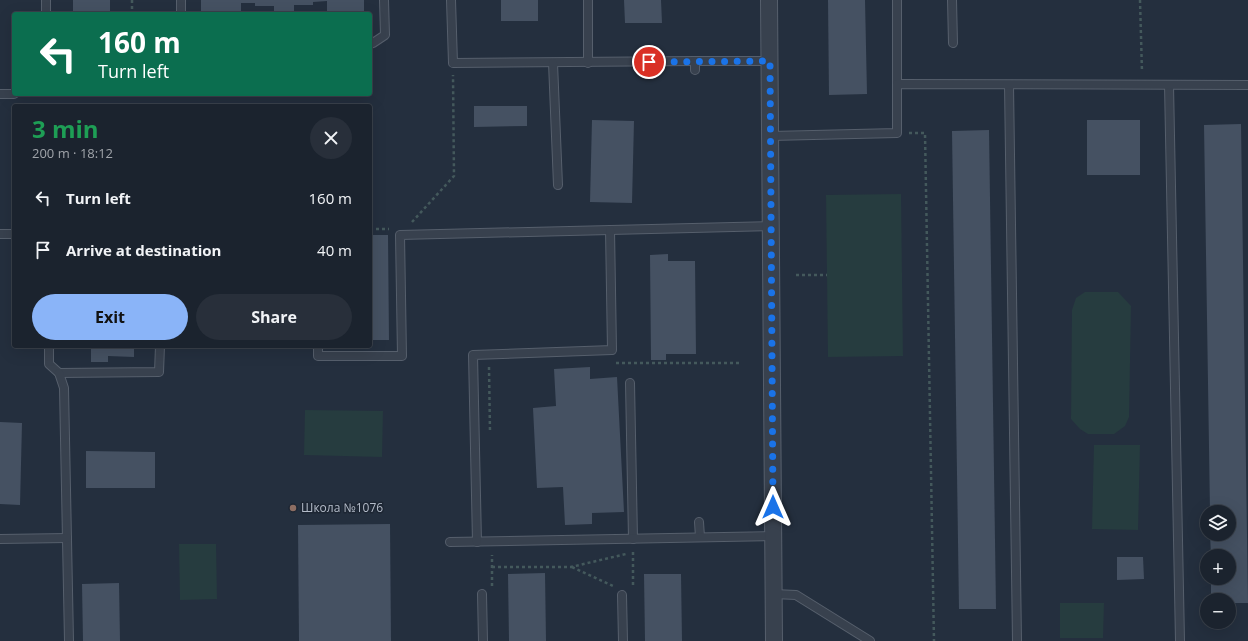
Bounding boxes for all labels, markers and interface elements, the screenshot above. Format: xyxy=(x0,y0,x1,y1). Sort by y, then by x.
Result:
text: 160 m xyxy=(98,23,181,61)
icon: left xyxy=(32,28,84,80)
pin xyxy=(632,45,666,79)
icon: arrive xyxy=(638,51,660,73)
text: Turn left xyxy=(98,59,169,83)
text: 3 min xyxy=(32,112,99,145)
button: close xyxy=(310,117,352,159)
text: 200 m · 18:12 xyxy=(32,144,113,162)
icon: left xyxy=(32,187,54,209)
text: Turn left xyxy=(66,188,131,208)
text: 160 m xyxy=(308,188,352,208)
icon: arrive xyxy=(32,239,54,261)
text: Arrive at destination xyxy=(66,240,221,260)
text: 40 m xyxy=(317,240,352,260)
button: Exit xyxy=(32,294,188,340)
button: Share xyxy=(196,294,352,340)
position arrow xyxy=(752,486,794,528)
place label: Школа №1076 xyxy=(301,499,383,516)
marker: Школа №1076 xyxy=(288,503,298,513)
map controls xyxy=(1200,505,1236,629)
button: layers xyxy=(1200,505,1236,541)
button: + xyxy=(1200,549,1236,585)
button: − xyxy=(1200,593,1236,629)

